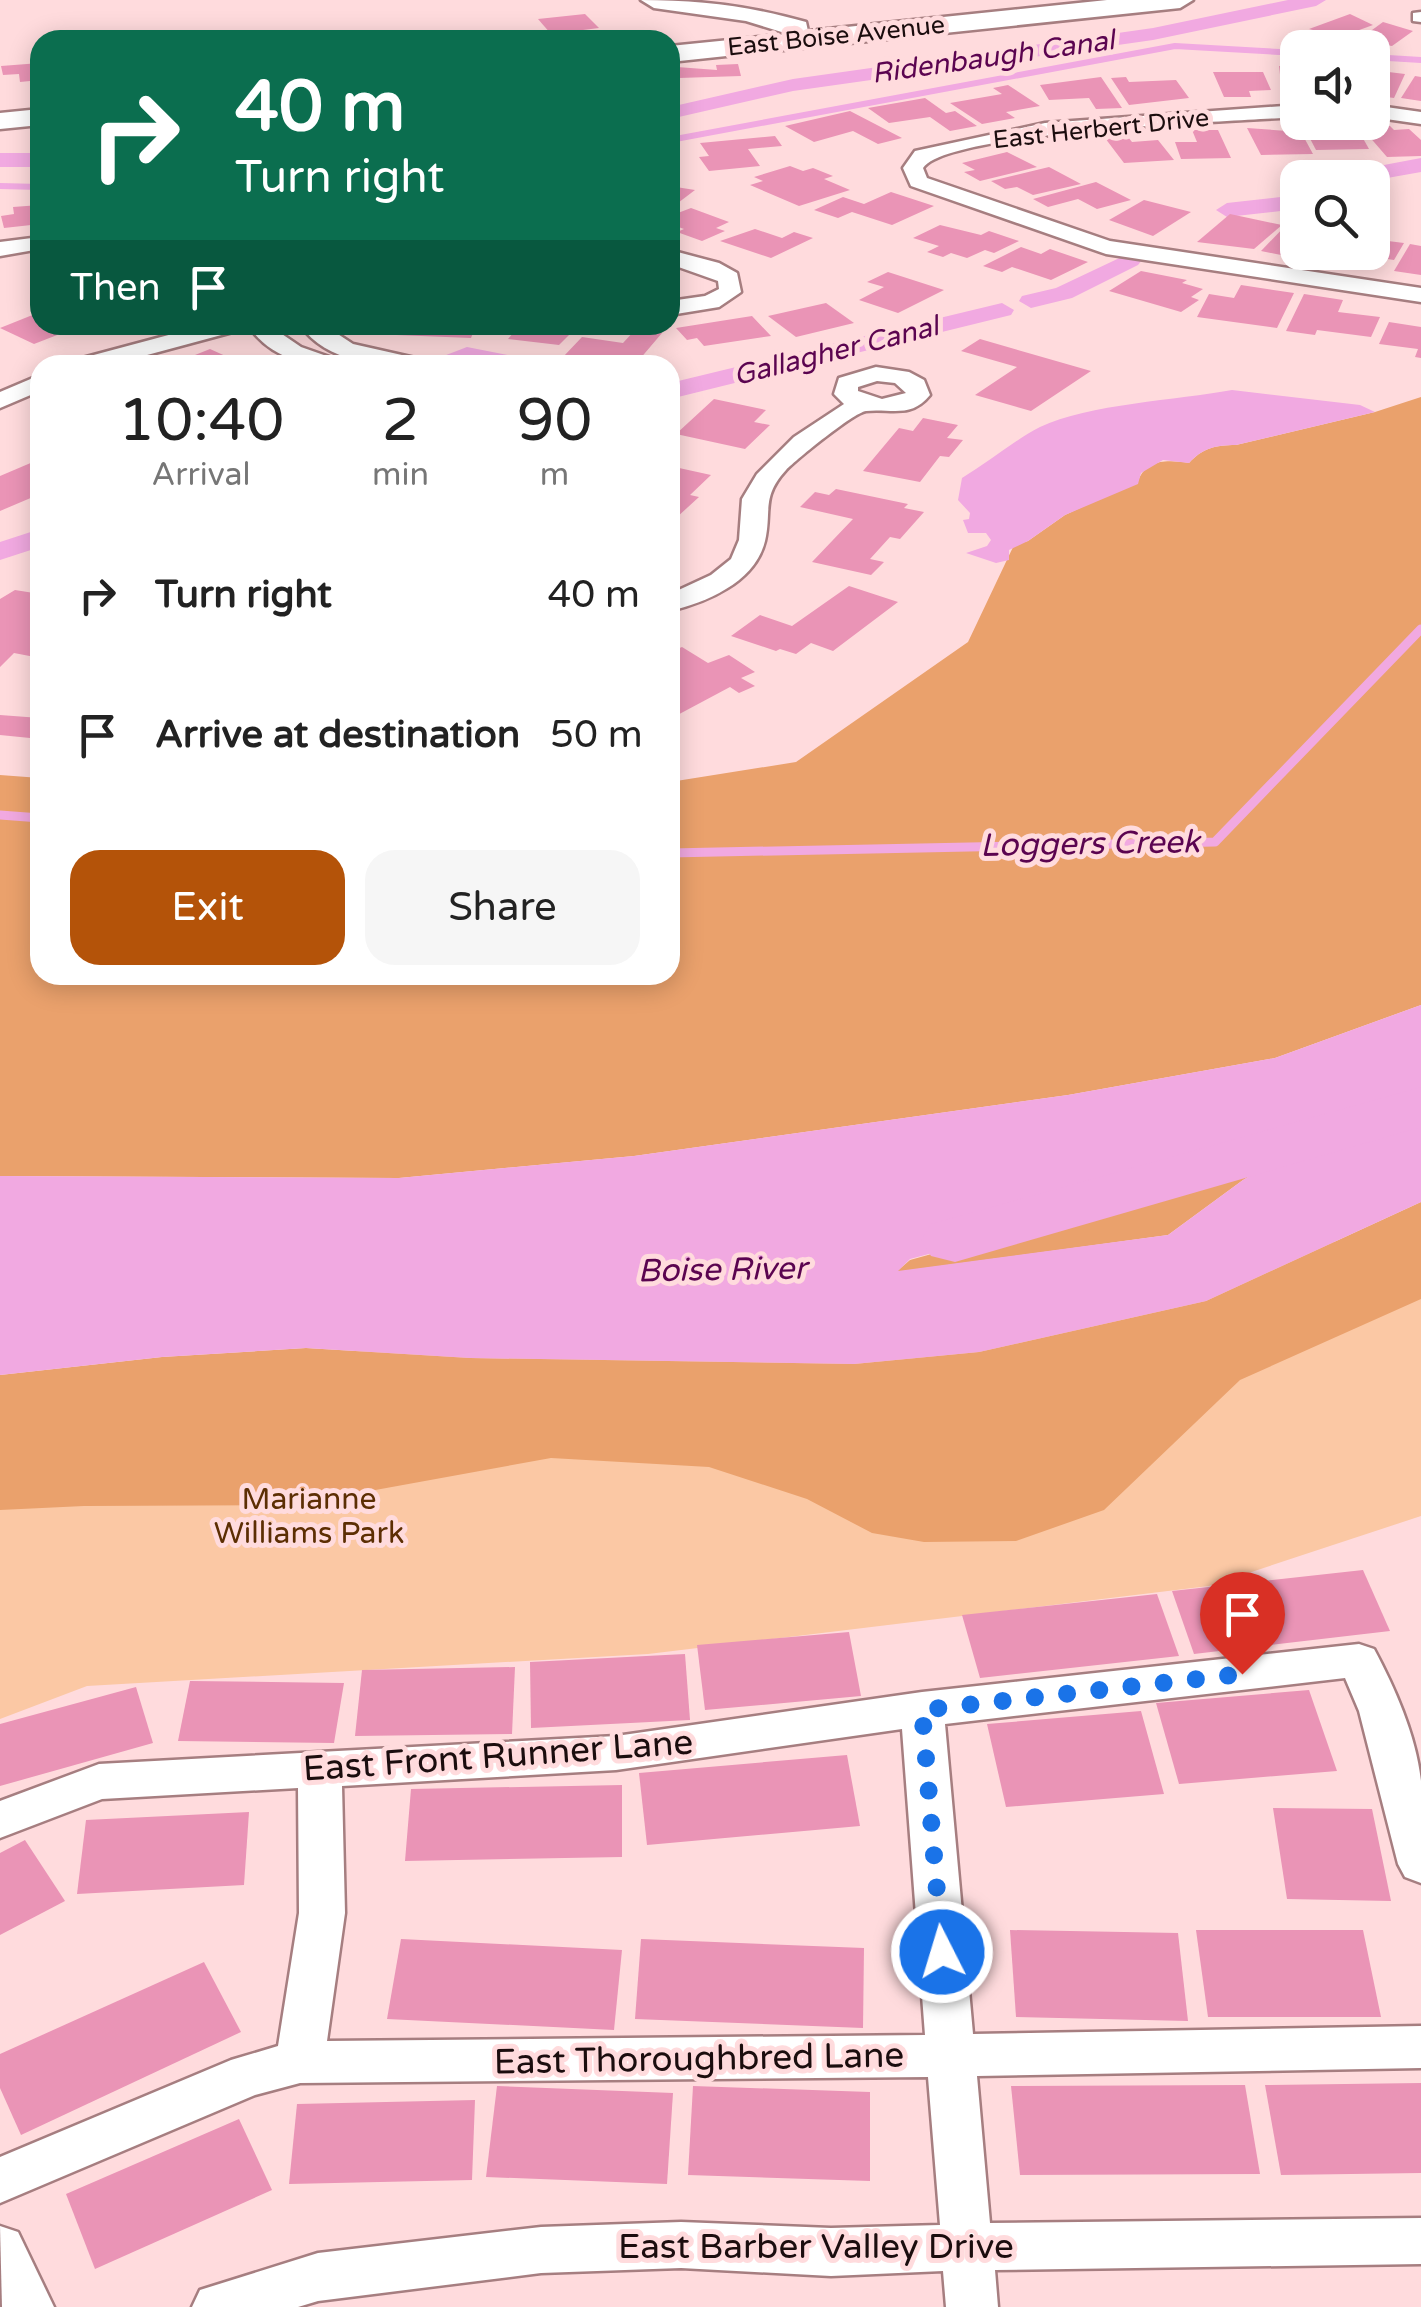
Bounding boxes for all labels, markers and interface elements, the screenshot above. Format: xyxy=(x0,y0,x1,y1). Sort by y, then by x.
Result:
street label: East Boise Avenue xyxy=(726,10,946,62)
water label: Ridenbaugh Canal xyxy=(869,23,1120,91)
map controls xyxy=(1280,30,1390,270)
button: sound xyxy=(1280,30,1390,140)
text: 40 m xyxy=(235,66,405,150)
icon: right xyxy=(70,70,200,200)
street label: East Herbert Drive xyxy=(991,103,1211,155)
text: Turn right xyxy=(235,151,444,205)
button: search xyxy=(1280,160,1390,270)
icon: arrive xyxy=(181,260,236,315)
text: Then xyxy=(70,265,161,311)
water label: Gallagher Canal xyxy=(730,308,945,393)
text: 10:40 xyxy=(118,385,284,457)
text: 2 xyxy=(382,385,419,457)
text: 90 xyxy=(517,385,592,457)
text: Arrival xyxy=(152,456,250,494)
text: min xyxy=(372,456,429,494)
text: m xyxy=(540,456,569,494)
icon: right xyxy=(70,568,125,623)
text: Turn right xyxy=(155,572,332,618)
text: 40 m xyxy=(548,572,640,618)
icon: arrive xyxy=(70,708,125,763)
text: Arrive at destination xyxy=(155,712,520,758)
text: 50 m xyxy=(550,712,643,758)
water label: Loggers Creek xyxy=(980,823,1203,865)
button: Exit xyxy=(70,850,345,965)
button: Share xyxy=(365,850,640,965)
water label: Boise River xyxy=(637,1249,811,1290)
park label: Marianne Williams Park xyxy=(214,1481,404,1552)
pin xyxy=(1200,1572,1285,1675)
icon: arrive xyxy=(1215,1587,1270,1642)
street label: East Front Runner Lane xyxy=(302,1721,694,1791)
position arrow xyxy=(890,1900,994,2004)
street label: East Thoroughbred Lane xyxy=(493,2034,905,2084)
street label: East Barber Valley Drive xyxy=(618,2226,1014,2268)

